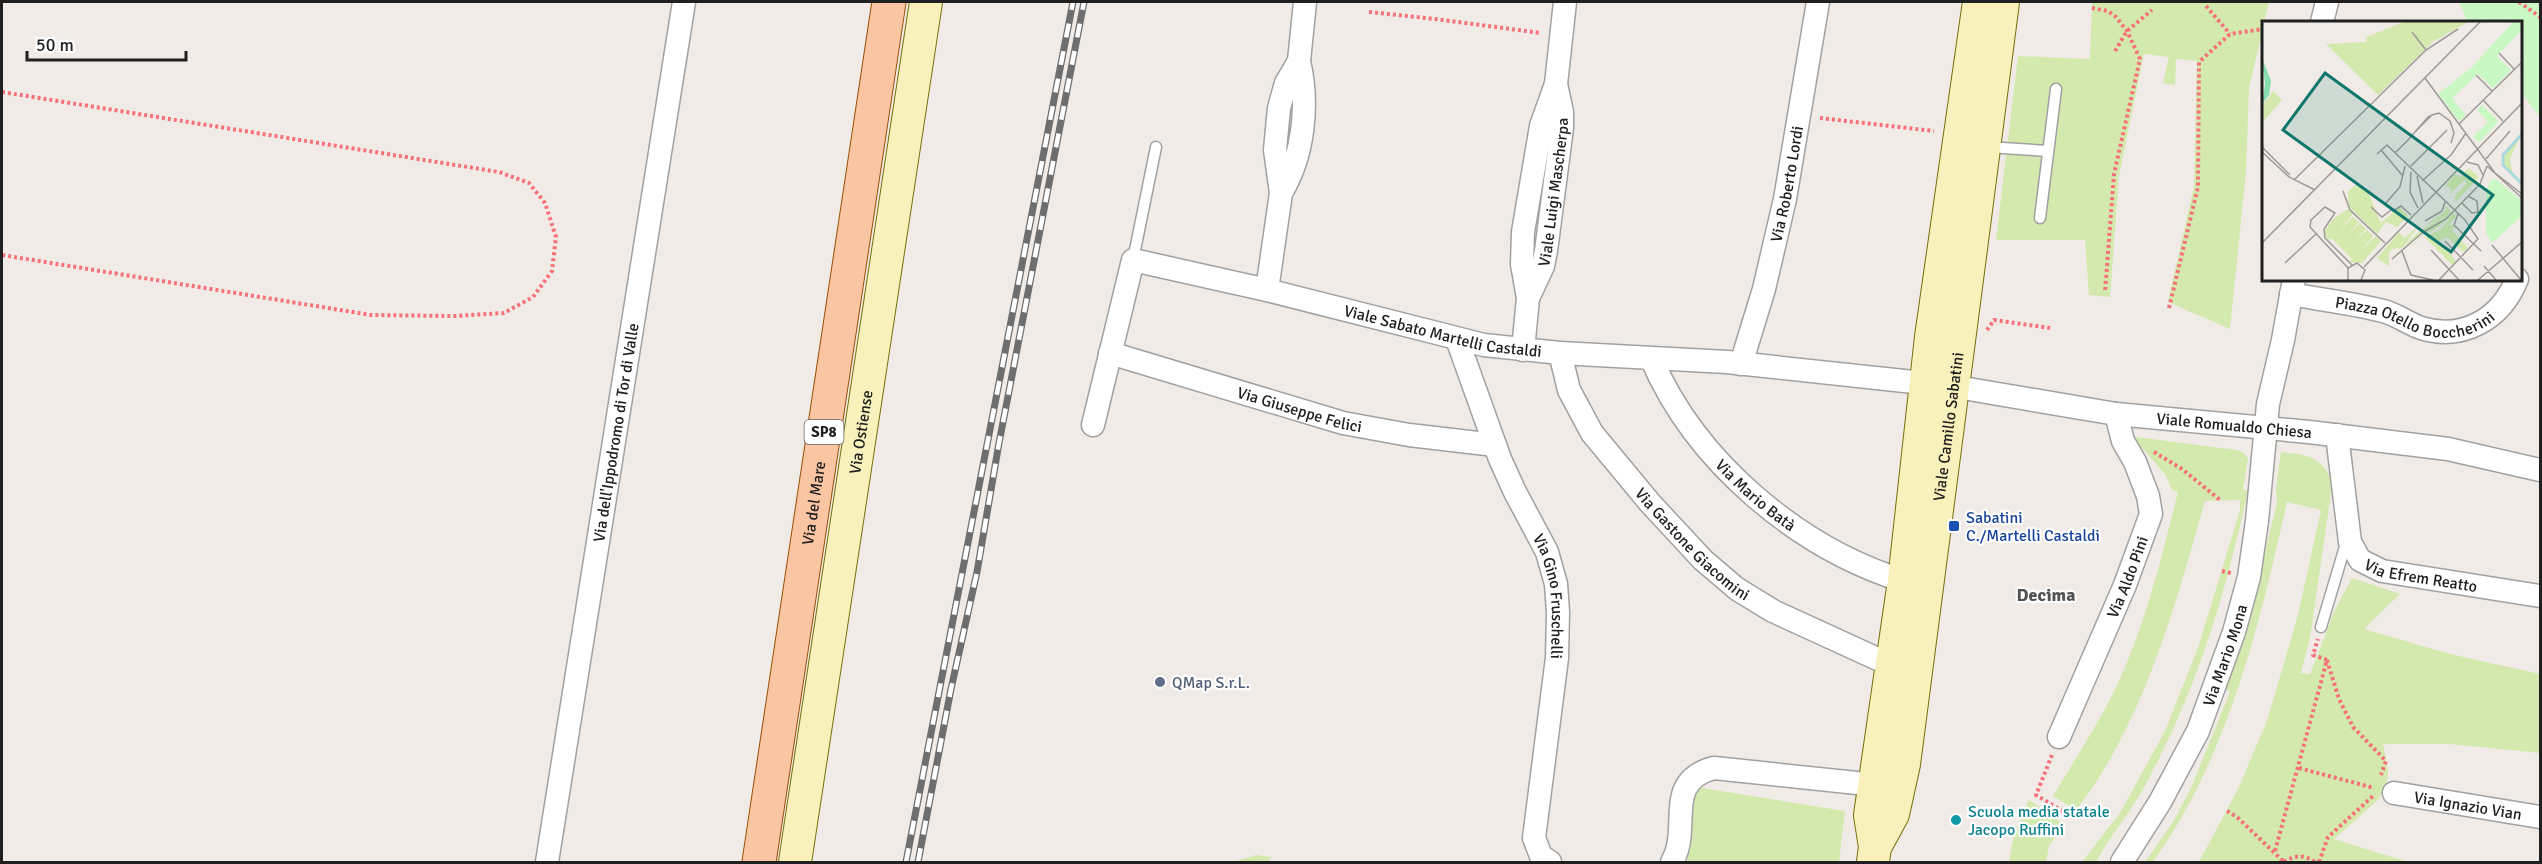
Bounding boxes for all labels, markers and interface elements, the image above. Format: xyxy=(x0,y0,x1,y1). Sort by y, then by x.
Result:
inset map xyxy=(2262,21,2521,280)
scale bar xyxy=(27,24,186,62)
text: 50 m xyxy=(36,34,74,56)
street label: Viale Luigi Mascherpa xyxy=(1534,118,1573,268)
street label: Via Roberto Lordi xyxy=(1766,125,1808,244)
street label: Piazza Otello Boccherini xyxy=(2334,293,2499,343)
street label: Viale Sabato Martelli Castaldi xyxy=(1342,301,1543,362)
street label: Via dell'Ippodromo di Tor di Valle xyxy=(589,322,644,544)
street label: Viale Camillo Sabatini xyxy=(1929,351,1968,502)
street label: Via Giuseppe Felici xyxy=(1235,383,1364,437)
street label: Via Ostiense xyxy=(845,389,878,475)
street label: Viale Romualdo Chiesa xyxy=(2156,409,2313,443)
road number: SP8 xyxy=(804,420,844,444)
street label: Via Mario Batà xyxy=(1711,455,1799,536)
street label: Via del Mare xyxy=(798,460,830,547)
street label: Via Gastone Giacomini xyxy=(1630,484,1753,605)
place label: Sabatini C./Martelli Castaldi xyxy=(1966,508,2100,546)
marker: Sabatini C./Martelli Castaldi xyxy=(1947,519,1961,533)
street label: Via Gino Fruschelli xyxy=(1528,530,1567,659)
street label: Via Aldo Pini xyxy=(2103,534,2153,621)
street label: Via Efrem Reatto xyxy=(2361,555,2478,597)
district label: Decima xyxy=(2017,584,2075,606)
street label: Via Mario Mona xyxy=(2199,602,2252,709)
place label: QMap S.r.L. xyxy=(1172,673,1250,693)
marker: QMap S.r.L. xyxy=(1153,675,1167,689)
street label: Via Ignazio Vian xyxy=(2412,787,2523,825)
place label: Scuola media statale Jacopo Ruffini xyxy=(1968,802,2110,840)
marker: Scuola media statale Jacopo Ruffini xyxy=(1949,813,1963,827)

